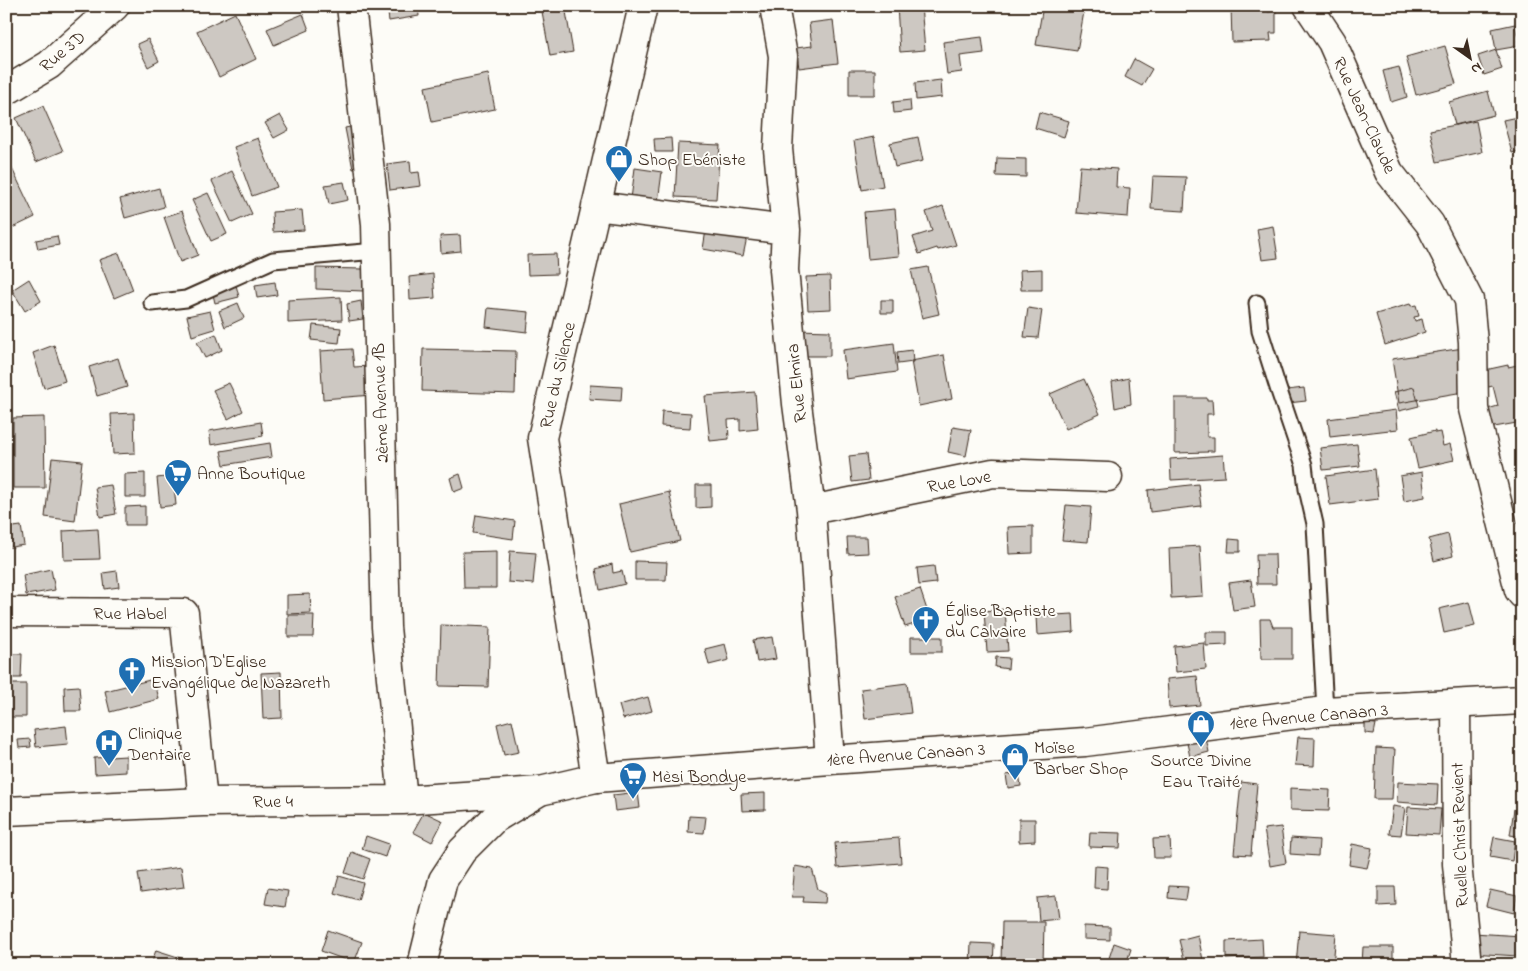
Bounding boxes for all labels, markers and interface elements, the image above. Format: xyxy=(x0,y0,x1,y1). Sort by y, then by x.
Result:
street label: Rue 3D xyxy=(34,25,92,80)
north arrow xyxy=(1446,32,1496,82)
street label: Rue Jean-Claude xyxy=(1325,53,1402,179)
text: N xyxy=(1467,56,1486,79)
shop icon: Shop Ebéniste xyxy=(604,144,634,183)
place label: Shop Ebéniste xyxy=(638,148,747,174)
street label: Rue du Silence xyxy=(534,319,584,431)
street label: Rue Elmira xyxy=(781,342,815,424)
street label: 2ème Avenue 1B xyxy=(367,343,397,463)
supermarket icon: Anne Boutique xyxy=(163,458,193,497)
place label: Anne Boutique xyxy=(197,462,306,488)
street label: Rue Love xyxy=(925,464,994,501)
place label: Église Baptiste du Calvaire xyxy=(945,599,1056,646)
street label: Rue Habel xyxy=(93,602,167,628)
church icon: Église Baptiste du Calvaire xyxy=(911,605,941,644)
place label: Mission D'Eglise Evangélique de Nazareth xyxy=(151,650,330,698)
church icon: Mission D'Eglise Evangélique de Nazareth xyxy=(117,656,147,695)
street label: 1ère Avenue Canaan 3 xyxy=(1229,698,1389,738)
shop icon: Source Divine Eau Traité xyxy=(1186,709,1216,748)
place label: Clinique Dentaire xyxy=(127,722,192,769)
hospital icon: Clinique Dentaire xyxy=(94,728,124,767)
place label: Moïse Barber Shop xyxy=(1033,736,1129,783)
street label: 1ère Avenue Canaan 3 xyxy=(826,737,986,775)
shop icon: Moïse Barber Shop xyxy=(1000,742,1030,781)
place label: Source Divine Eau Traité xyxy=(1151,749,1252,796)
supermarket icon: Mèsi Bondye xyxy=(618,761,648,800)
street label: Ruelle Christ Revient xyxy=(1445,762,1477,908)
place label: Mèsi Bondye xyxy=(652,765,747,791)
street label: Rue 4 xyxy=(253,790,294,816)

